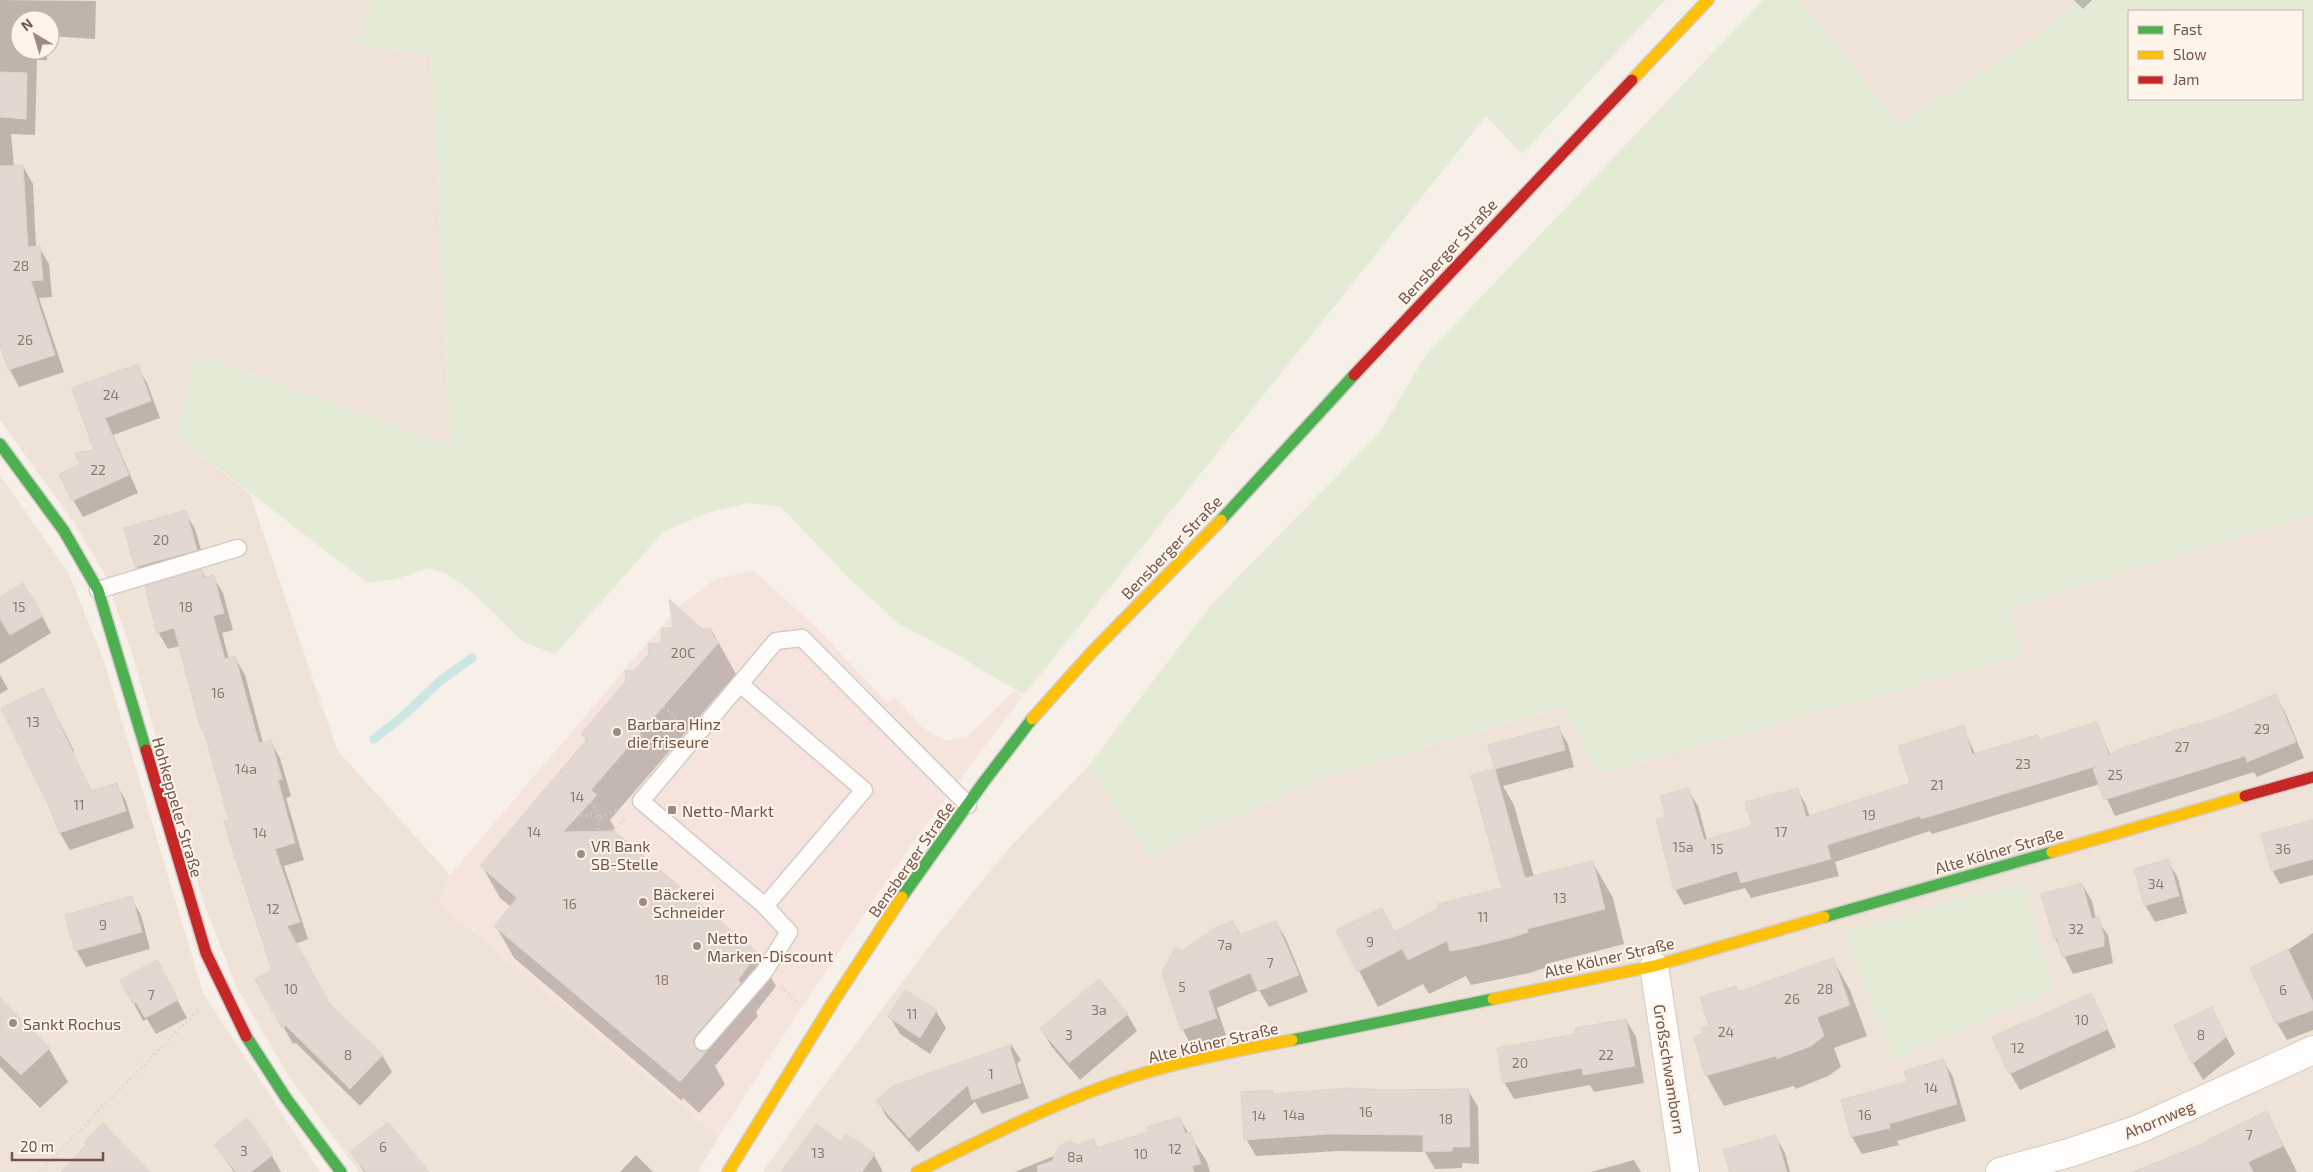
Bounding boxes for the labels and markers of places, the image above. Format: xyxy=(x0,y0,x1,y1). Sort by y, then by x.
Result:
place label: Barbara Hinz die friseure xyxy=(627,714,721,751)
marker: Barbara Hinz die friseure xyxy=(611,726,623,738)
place label: Netto-Markt xyxy=(682,801,774,820)
marker: Netto-Markt xyxy=(666,804,678,816)
place label: VR Bank SB-Stelle xyxy=(591,836,659,873)
marker: VR Bank SB-Stelle xyxy=(575,848,587,860)
place label: Bäckerei Schneider xyxy=(653,884,726,921)
marker: Bäckerei Schneider xyxy=(637,896,649,908)
place label: Netto Marken-Discount xyxy=(707,928,833,965)
marker: Netto Marken-Discount xyxy=(691,940,703,952)
place label: Sankt Rochus xyxy=(23,1014,121,1033)
marker: Sankt Rochus xyxy=(7,1017,19,1029)

